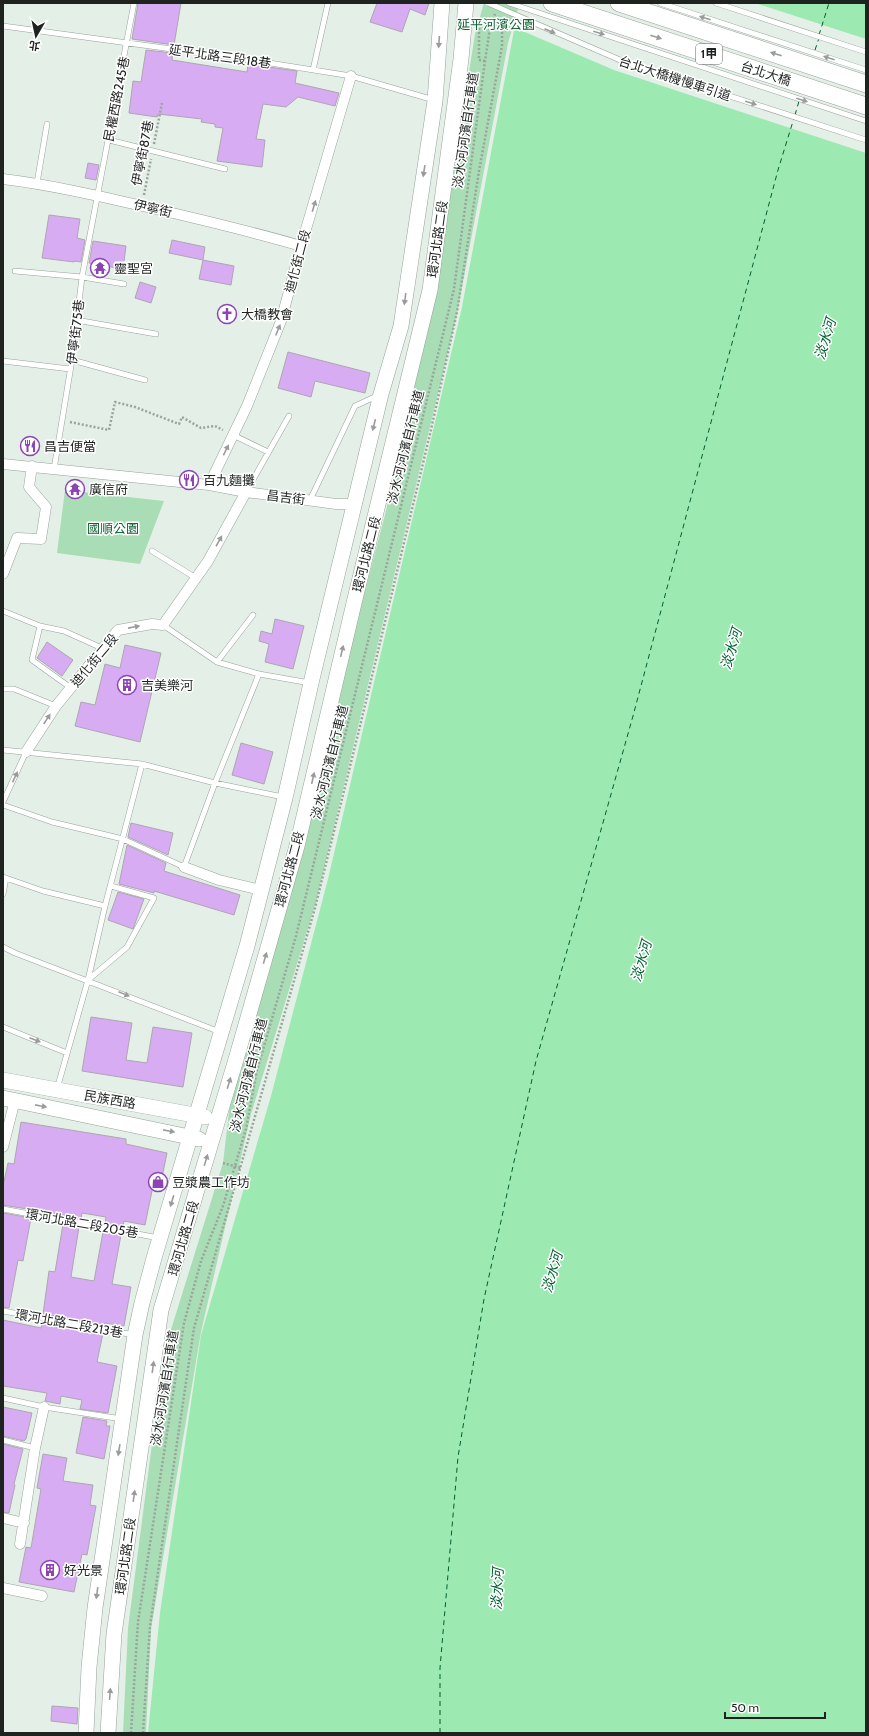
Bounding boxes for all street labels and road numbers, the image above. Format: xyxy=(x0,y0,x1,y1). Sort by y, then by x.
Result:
street label: 延平北路三段18巷 xyxy=(168,41,272,71)
road number: 1甲 xyxy=(696,44,722,64)
street label: 台北大橋機慢車引道 xyxy=(617,52,733,104)
street label: 民權西路245巷 xyxy=(100,55,132,143)
street label: 台北大橋 xyxy=(739,57,793,89)
street label: 淡水河河濱自行車道 xyxy=(449,71,481,189)
street label: 伊寧街87巷 xyxy=(128,119,156,187)
street label: 伊寧街 xyxy=(132,196,174,220)
street label: 環河北路二段 xyxy=(424,199,450,279)
street label: 迪化街二段 xyxy=(281,228,313,294)
street label: 伊寧街75巷 xyxy=(63,298,87,366)
street label: 淡水河河濱自行車道 xyxy=(383,388,427,506)
street label: 昌吉街 xyxy=(266,487,306,507)
street label: 環河北路二段 xyxy=(349,514,383,594)
street label: 迪化街二段 xyxy=(67,630,121,690)
street label: 淡水河河濱自行車道 xyxy=(307,703,351,821)
street label: 環河北路二段 xyxy=(271,829,307,909)
street label: 淡水河河濱自行車道 xyxy=(226,1016,270,1134)
street label: 民族西路 xyxy=(83,1087,137,1111)
street label: 環河北路二段 xyxy=(165,1198,201,1278)
street label: 環河北路二段205巷 xyxy=(25,1205,139,1241)
street label: 環河北路二段213巷 xyxy=(14,1306,124,1340)
street label: 淡水河河濱自行車道 xyxy=(147,1329,181,1447)
street label: 環河北路二段 xyxy=(112,1516,138,1596)

